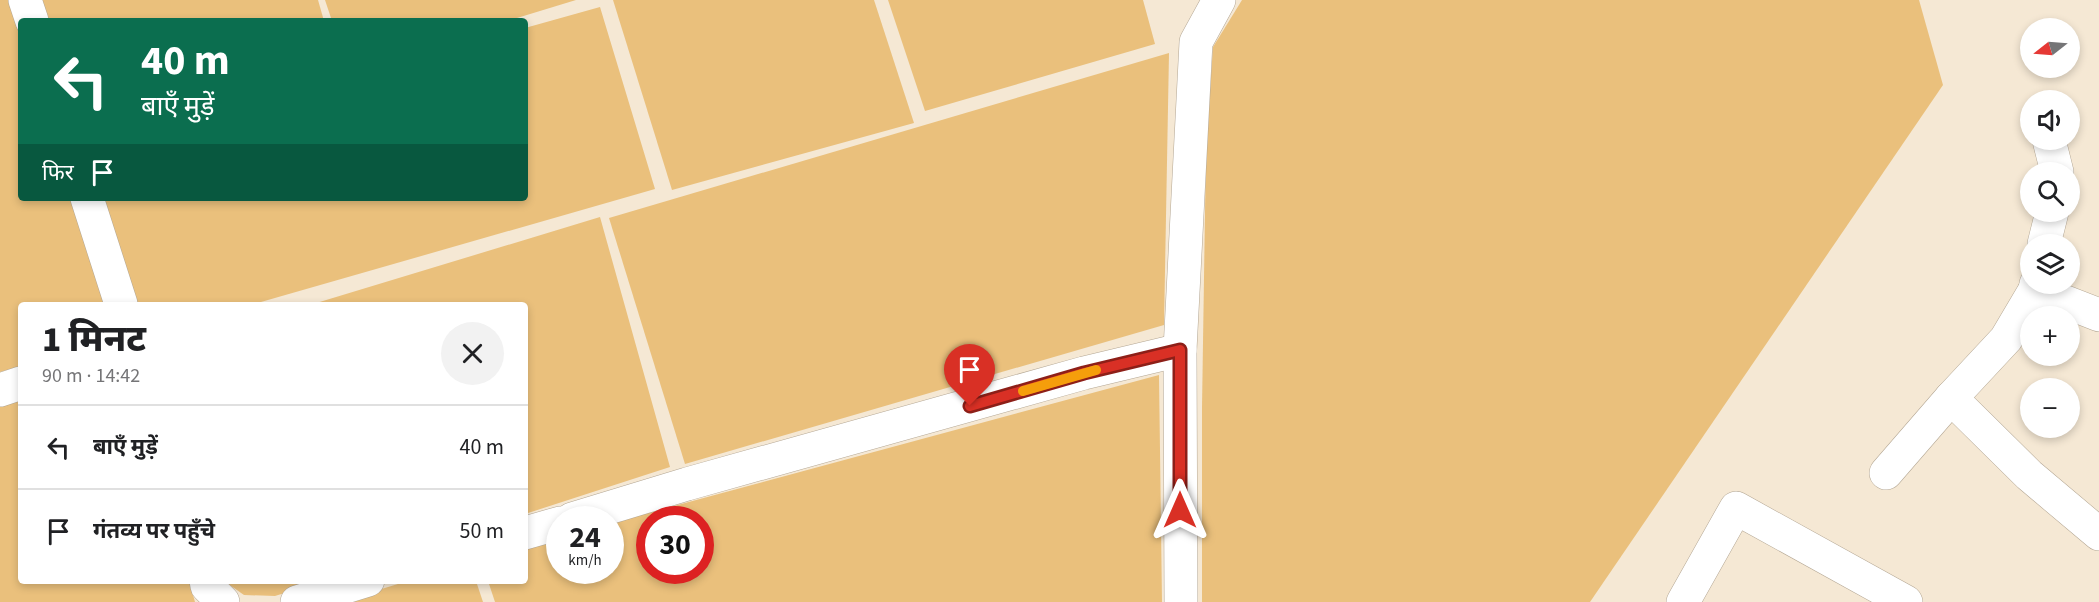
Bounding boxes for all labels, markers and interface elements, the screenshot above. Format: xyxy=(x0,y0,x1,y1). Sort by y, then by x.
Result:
north arrow xyxy=(2020,18,2080,78)
map controls xyxy=(2020,18,2080,438)
text: 40 m xyxy=(141,31,230,91)
icon: left xyxy=(42,42,120,120)
text: बाएँ मुड़ें xyxy=(141,87,214,126)
button: sound xyxy=(2020,90,2080,150)
icon: arrive xyxy=(86,156,119,189)
text: फिर xyxy=(42,157,74,189)
button: search xyxy=(2020,162,2080,222)
button: layers xyxy=(2020,234,2080,294)
button: + xyxy=(2020,306,2080,366)
text: 1 मिनट xyxy=(42,314,146,365)
button: close xyxy=(441,322,504,385)
pin xyxy=(944,344,995,406)
icon: arrive xyxy=(953,353,986,386)
text: 90 m · 14:42 xyxy=(42,362,140,390)
button: − xyxy=(2020,378,2080,438)
icon: left xyxy=(42,431,75,464)
text: बाएँ मुड़ें xyxy=(93,431,158,463)
text: 40 m xyxy=(459,431,504,463)
position arrow xyxy=(1148,478,1212,542)
speed limit sign: 30 xyxy=(636,506,714,584)
icon: arrive xyxy=(42,515,75,548)
text: गंतव्य पर पहुँचे xyxy=(93,515,215,547)
text: 50 m xyxy=(459,515,504,547)
text: 24 xyxy=(569,516,601,559)
text: km/h xyxy=(568,550,602,571)

